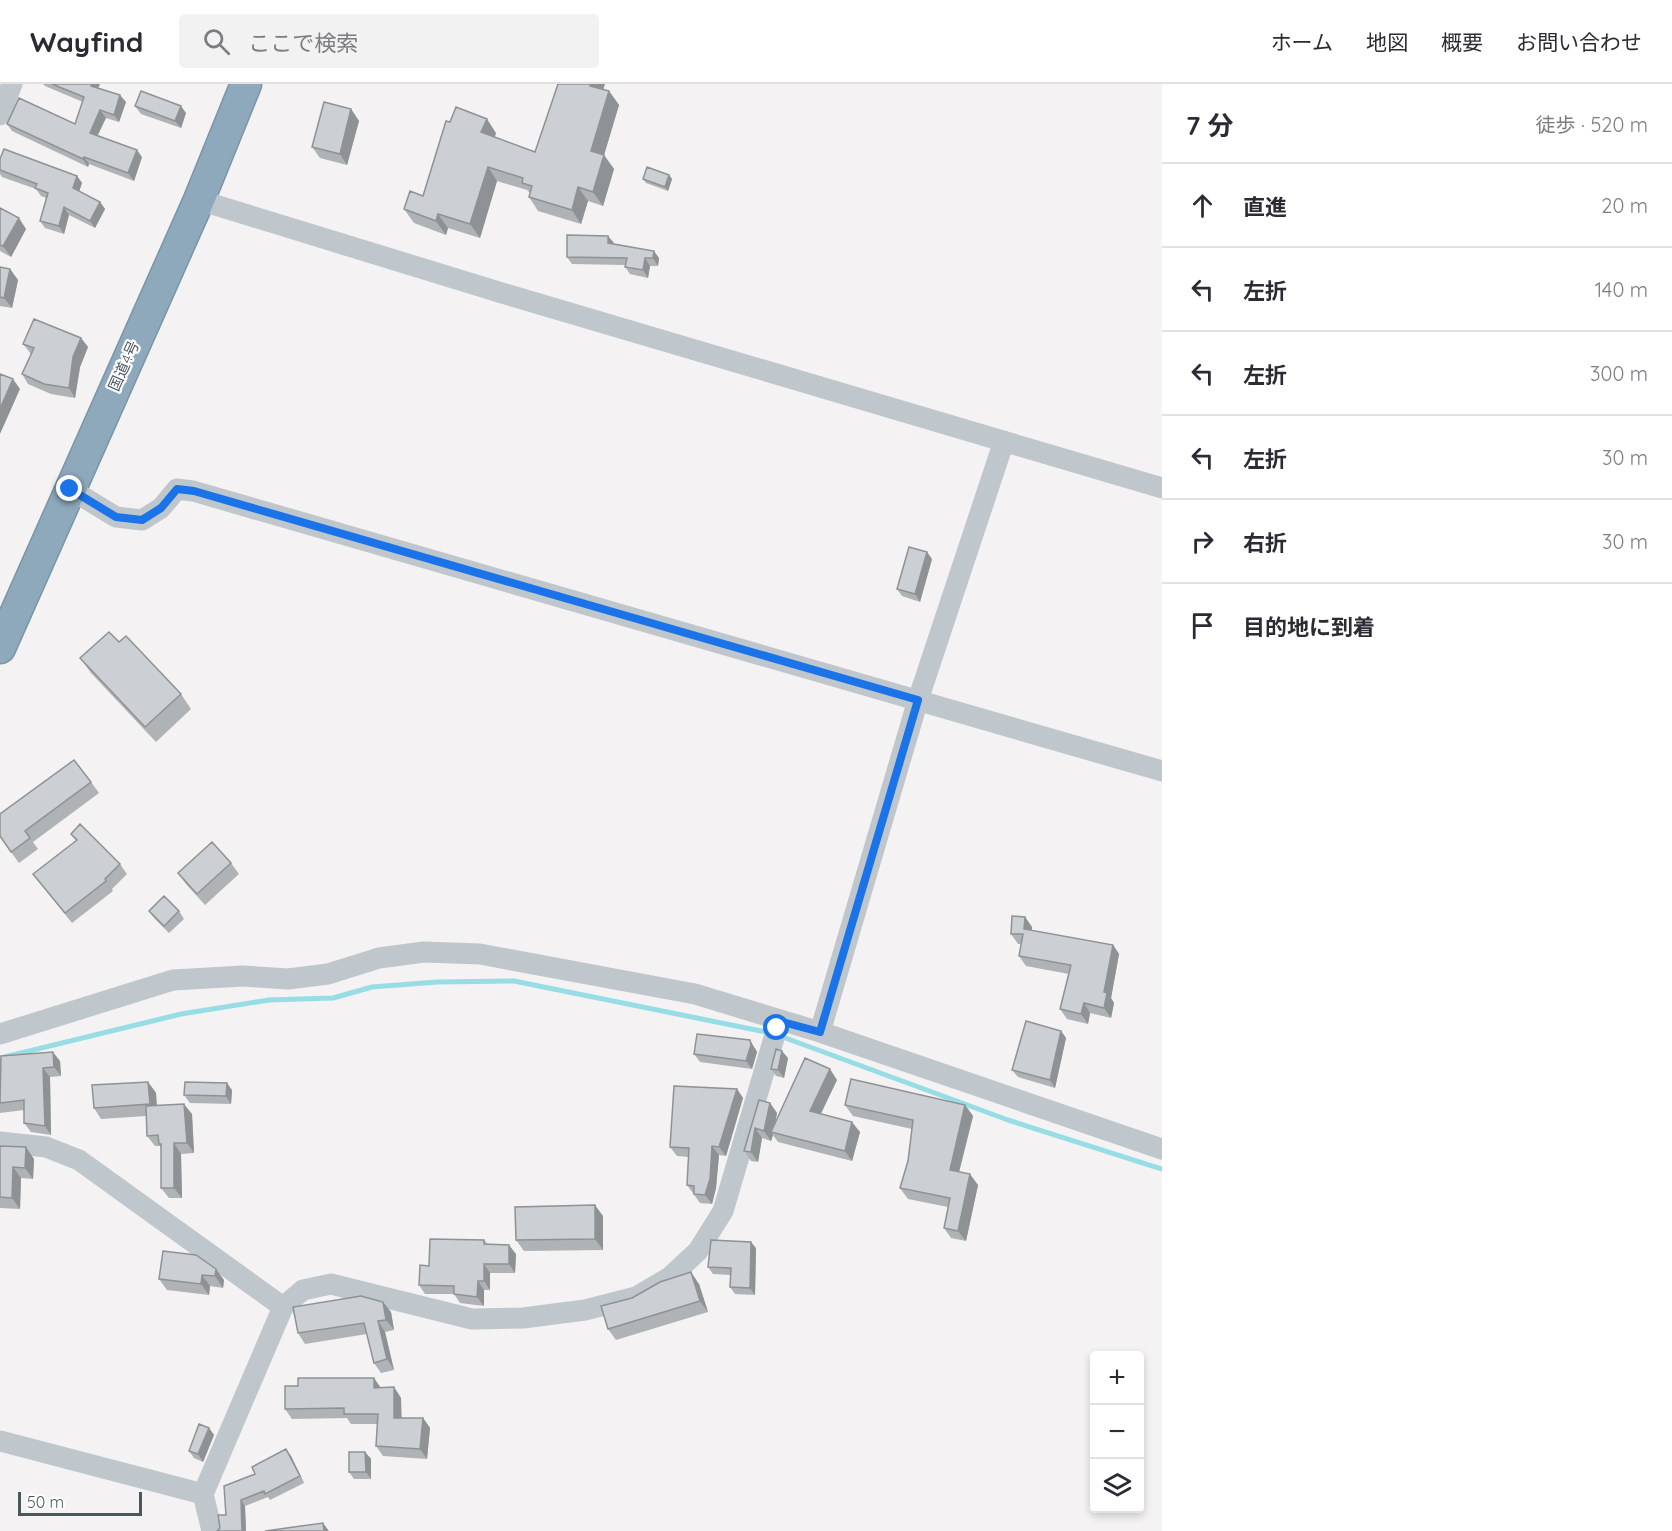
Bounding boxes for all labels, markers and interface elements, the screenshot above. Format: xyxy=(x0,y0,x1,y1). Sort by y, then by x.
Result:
search box xyxy=(179,14,599,68)
text: Wayfind xyxy=(30,24,143,59)
icon: search xyxy=(200,25,233,58)
text: ここで検索 xyxy=(248,29,358,57)
text: ホーム xyxy=(1271,29,1333,55)
text: 地図 xyxy=(1366,29,1408,55)
text: 概要 xyxy=(1441,29,1483,55)
text: お問い合わせ xyxy=(1516,29,1642,55)
text: 7 分 xyxy=(1186,109,1234,142)
text: 徒歩 · 520 m xyxy=(1536,112,1648,137)
icon: ahead xyxy=(1186,189,1219,222)
text: 直進 xyxy=(1243,193,1287,221)
text: 20 m xyxy=(1601,193,1648,218)
icon: left xyxy=(1186,273,1219,306)
text: 左折 xyxy=(1243,277,1287,305)
text: 140 m xyxy=(1595,277,1648,302)
street label: 国道4号 xyxy=(104,338,143,394)
icon: left xyxy=(1186,357,1219,390)
text: 左折 xyxy=(1243,361,1287,389)
text: 300 m xyxy=(1590,361,1648,386)
icon: left xyxy=(1186,441,1219,474)
text: 左折 xyxy=(1243,445,1287,473)
text: 30 m xyxy=(1602,445,1648,470)
route end xyxy=(56,475,82,501)
icon: right xyxy=(1186,525,1219,558)
text: 右折 xyxy=(1243,529,1287,557)
text: 30 m xyxy=(1602,529,1648,554)
icon: arrive xyxy=(1186,609,1219,642)
text: 目的地に到着 xyxy=(1243,613,1375,641)
route start xyxy=(763,1014,789,1040)
map controls xyxy=(1090,1351,1144,1513)
button: + xyxy=(1090,1351,1144,1405)
button: − xyxy=(1090,1405,1144,1459)
button: layers xyxy=(1090,1459,1144,1513)
scale bar xyxy=(18,1489,142,1516)
text: 50 m xyxy=(27,1492,64,1512)

